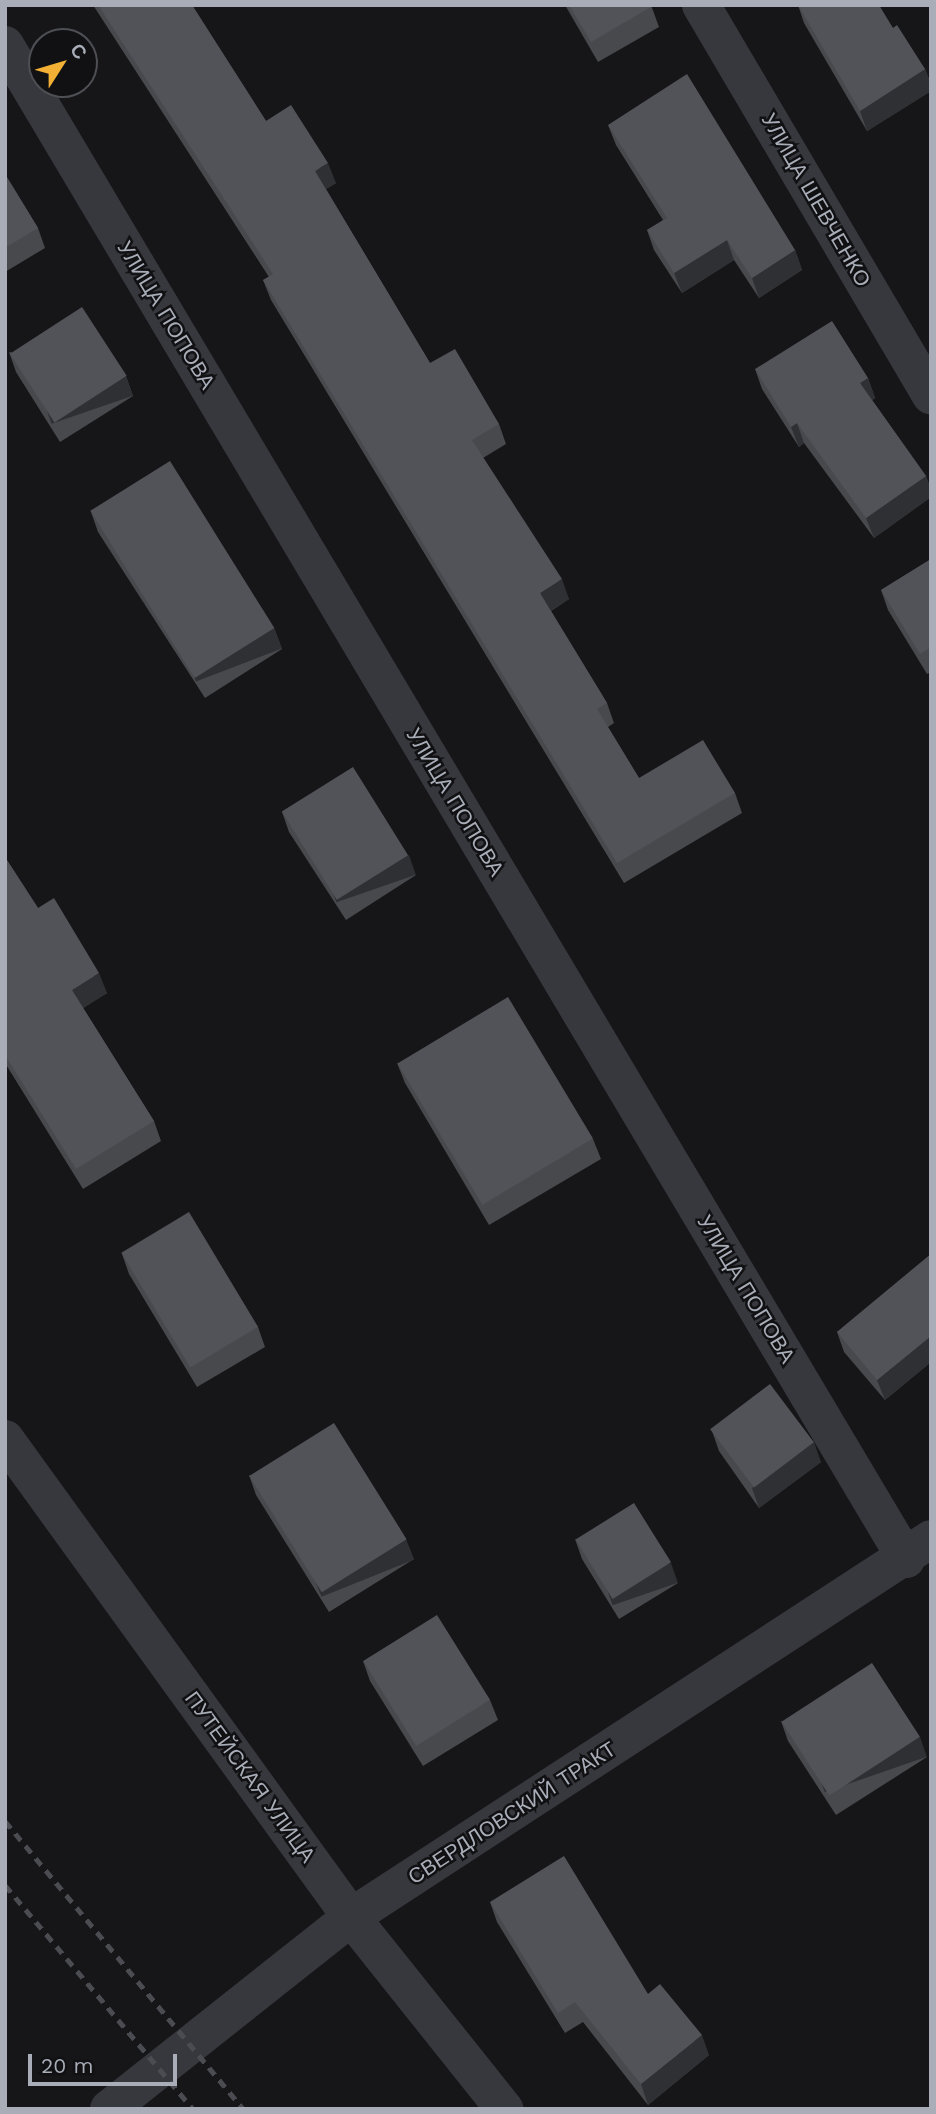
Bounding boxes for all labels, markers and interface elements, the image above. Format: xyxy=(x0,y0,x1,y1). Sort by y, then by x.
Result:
north arrow xyxy=(28,28,98,98)
text: С xyxy=(65,39,92,64)
street label: УЛИЦА ШЕВЧЕНКО xyxy=(756,109,876,291)
street label: УЛИЦА ПОПОВА xyxy=(112,236,220,394)
street label: УЛИЦА ПОПОВА xyxy=(401,723,509,881)
street label: УЛИЦА ПОПОВА xyxy=(692,1210,800,1368)
street label: ПУТЕЙСКАЯ УЛИЦА xyxy=(180,1687,320,1867)
street label: СВЕРДЛОВСКИЙ ТРАКТ xyxy=(403,1736,621,1890)
scale bar xyxy=(32,2040,180,2084)
text: 20 m xyxy=(41,2053,93,2078)

